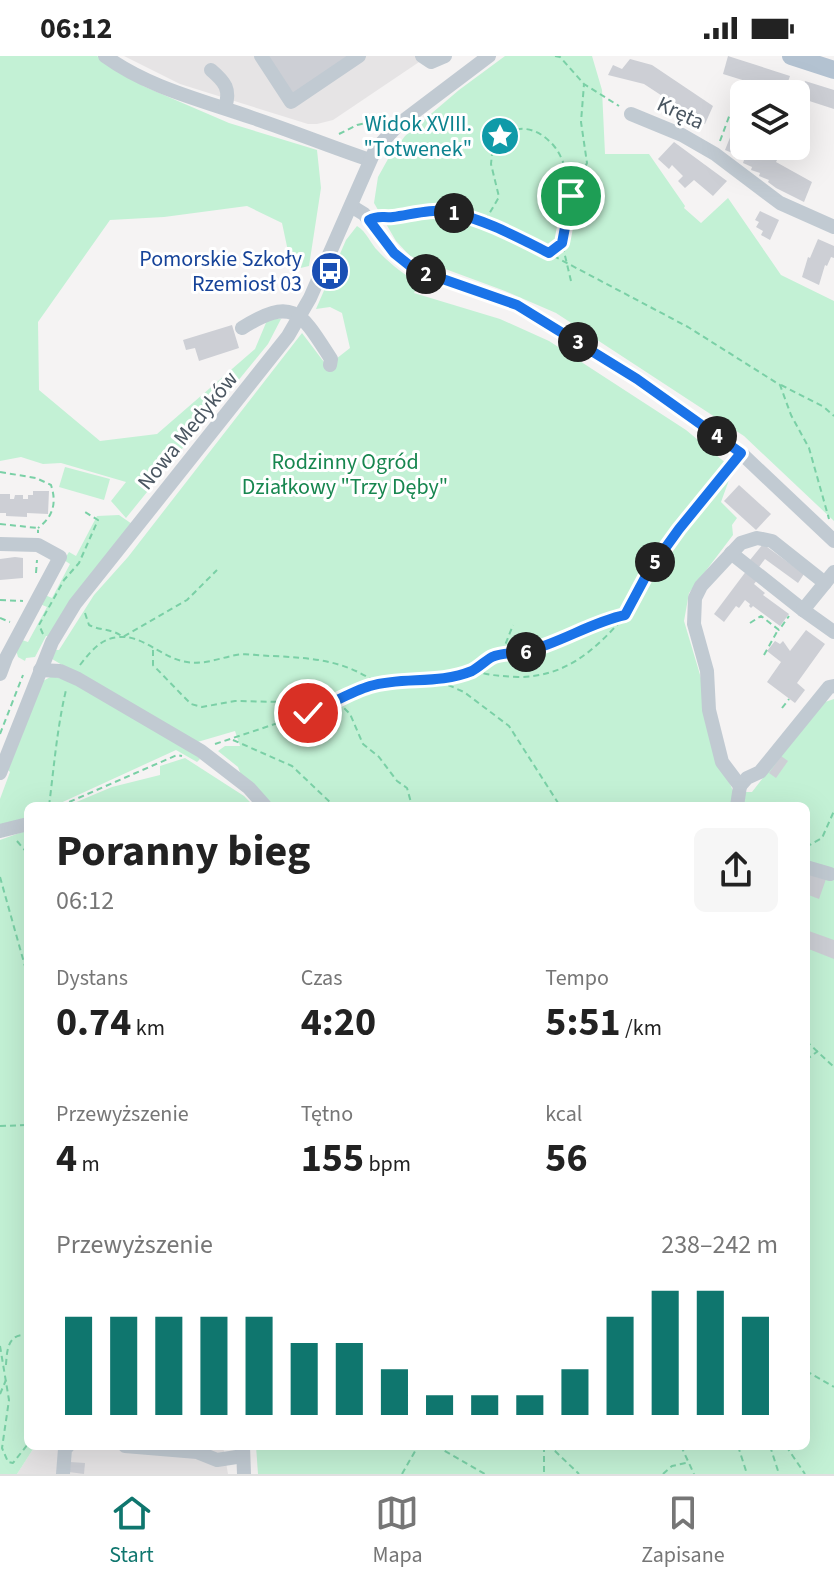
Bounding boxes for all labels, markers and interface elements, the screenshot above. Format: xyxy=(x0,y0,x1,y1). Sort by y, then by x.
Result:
text: 06:12 xyxy=(40,7,112,50)
map controls xyxy=(730,80,810,160)
button: layers xyxy=(730,80,810,160)
street label: Kręta xyxy=(652,88,710,138)
place label: Widok XVIII. "Totwenek" xyxy=(363,108,472,165)
place icon: Widok XVIII. "Totwenek" xyxy=(479,115,521,157)
pin xyxy=(537,162,605,230)
icon: arrive xyxy=(549,174,593,218)
pin: 1 xyxy=(434,193,474,233)
text: 1 xyxy=(448,197,460,229)
place label: Pomorskie Szkoły Rzemiosł 03 xyxy=(139,243,303,300)
bus stop icon: Pomorskie Szkoły Rzemiosł 03 xyxy=(309,250,351,292)
pin: 2 xyxy=(406,254,446,294)
text: 2 xyxy=(420,258,432,290)
pin: 3 xyxy=(558,322,598,362)
text: 3 xyxy=(572,326,584,358)
street label: Nowa Medyków xyxy=(130,364,246,497)
pin: 4 xyxy=(697,416,737,456)
text: 4 xyxy=(711,420,723,452)
park label: Rodzinny Ogród Działkowy "Trzy Dęby" xyxy=(242,446,448,503)
pin: 5 xyxy=(635,542,675,582)
text: 5 xyxy=(649,546,661,578)
pin: 6 xyxy=(506,632,546,672)
text: 6 xyxy=(520,636,532,668)
pin xyxy=(274,679,342,747)
icon: check xyxy=(286,691,330,735)
text: Poranny bieg xyxy=(56,820,310,883)
button: share xyxy=(694,828,778,912)
text: 06:12 xyxy=(56,882,114,919)
text: Dystans xyxy=(56,962,128,994)
text: Czas xyxy=(301,962,342,994)
text: Tempo xyxy=(545,962,609,994)
text: 0.74 xyxy=(56,994,131,1051)
text: 4:20 xyxy=(301,994,376,1051)
text: 5:51 xyxy=(545,994,621,1051)
text: km xyxy=(131,1012,165,1044)
text: /km xyxy=(621,1012,662,1044)
text: Przewyższenie xyxy=(56,1098,189,1130)
text: Tętno xyxy=(301,1098,353,1130)
text: kcal xyxy=(545,1098,582,1130)
text: 4 xyxy=(56,1130,77,1187)
text: 155 xyxy=(301,1130,364,1187)
text: 56 xyxy=(545,1130,588,1187)
text: m xyxy=(77,1148,100,1180)
text: bpm xyxy=(364,1148,411,1180)
text: Przewyższenie xyxy=(56,1226,213,1263)
text: 238–242 m xyxy=(661,1226,778,1263)
tab: Start xyxy=(109,1491,154,1571)
tab: Mapa xyxy=(372,1491,422,1571)
tab: Zapisane xyxy=(641,1491,725,1571)

